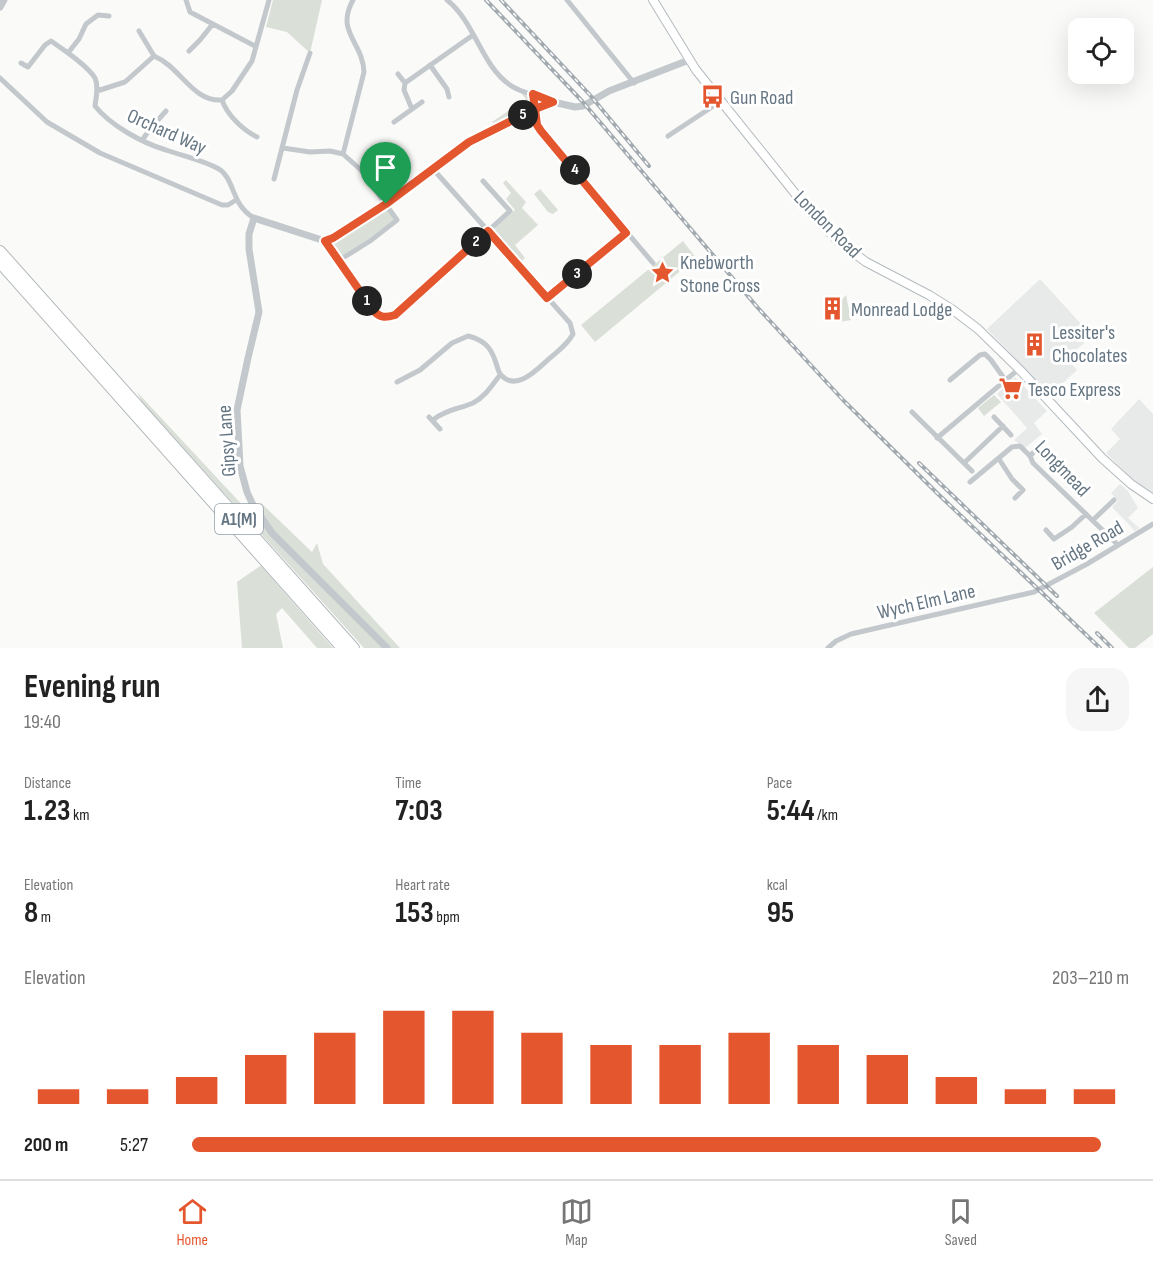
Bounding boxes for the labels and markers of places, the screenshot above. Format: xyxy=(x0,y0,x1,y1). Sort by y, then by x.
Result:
bus stop icon: Gun Road xyxy=(699,84,725,110)
place label: Gun Road xyxy=(730,86,793,110)
pin: 5 xyxy=(508,100,538,130)
pin xyxy=(360,142,411,204)
pin: 4 xyxy=(560,155,590,185)
pin: 2 xyxy=(461,227,491,257)
place label: Knebworth Stone Cross xyxy=(680,251,760,298)
pin: 3 xyxy=(562,259,592,289)
place icon: Knebworth Stone Cross xyxy=(649,260,675,286)
pin: 1 xyxy=(352,286,382,316)
building icon: Monread Lodge xyxy=(820,296,846,322)
place label: Monread Lodge xyxy=(851,298,952,322)
place label: Lessiter's Chocolates xyxy=(1052,321,1127,368)
building icon: Lessiter's Chocolates xyxy=(1021,331,1047,357)
supermarket icon: Tesco Express xyxy=(997,376,1023,402)
place label: Tesco Express xyxy=(1028,378,1121,402)

